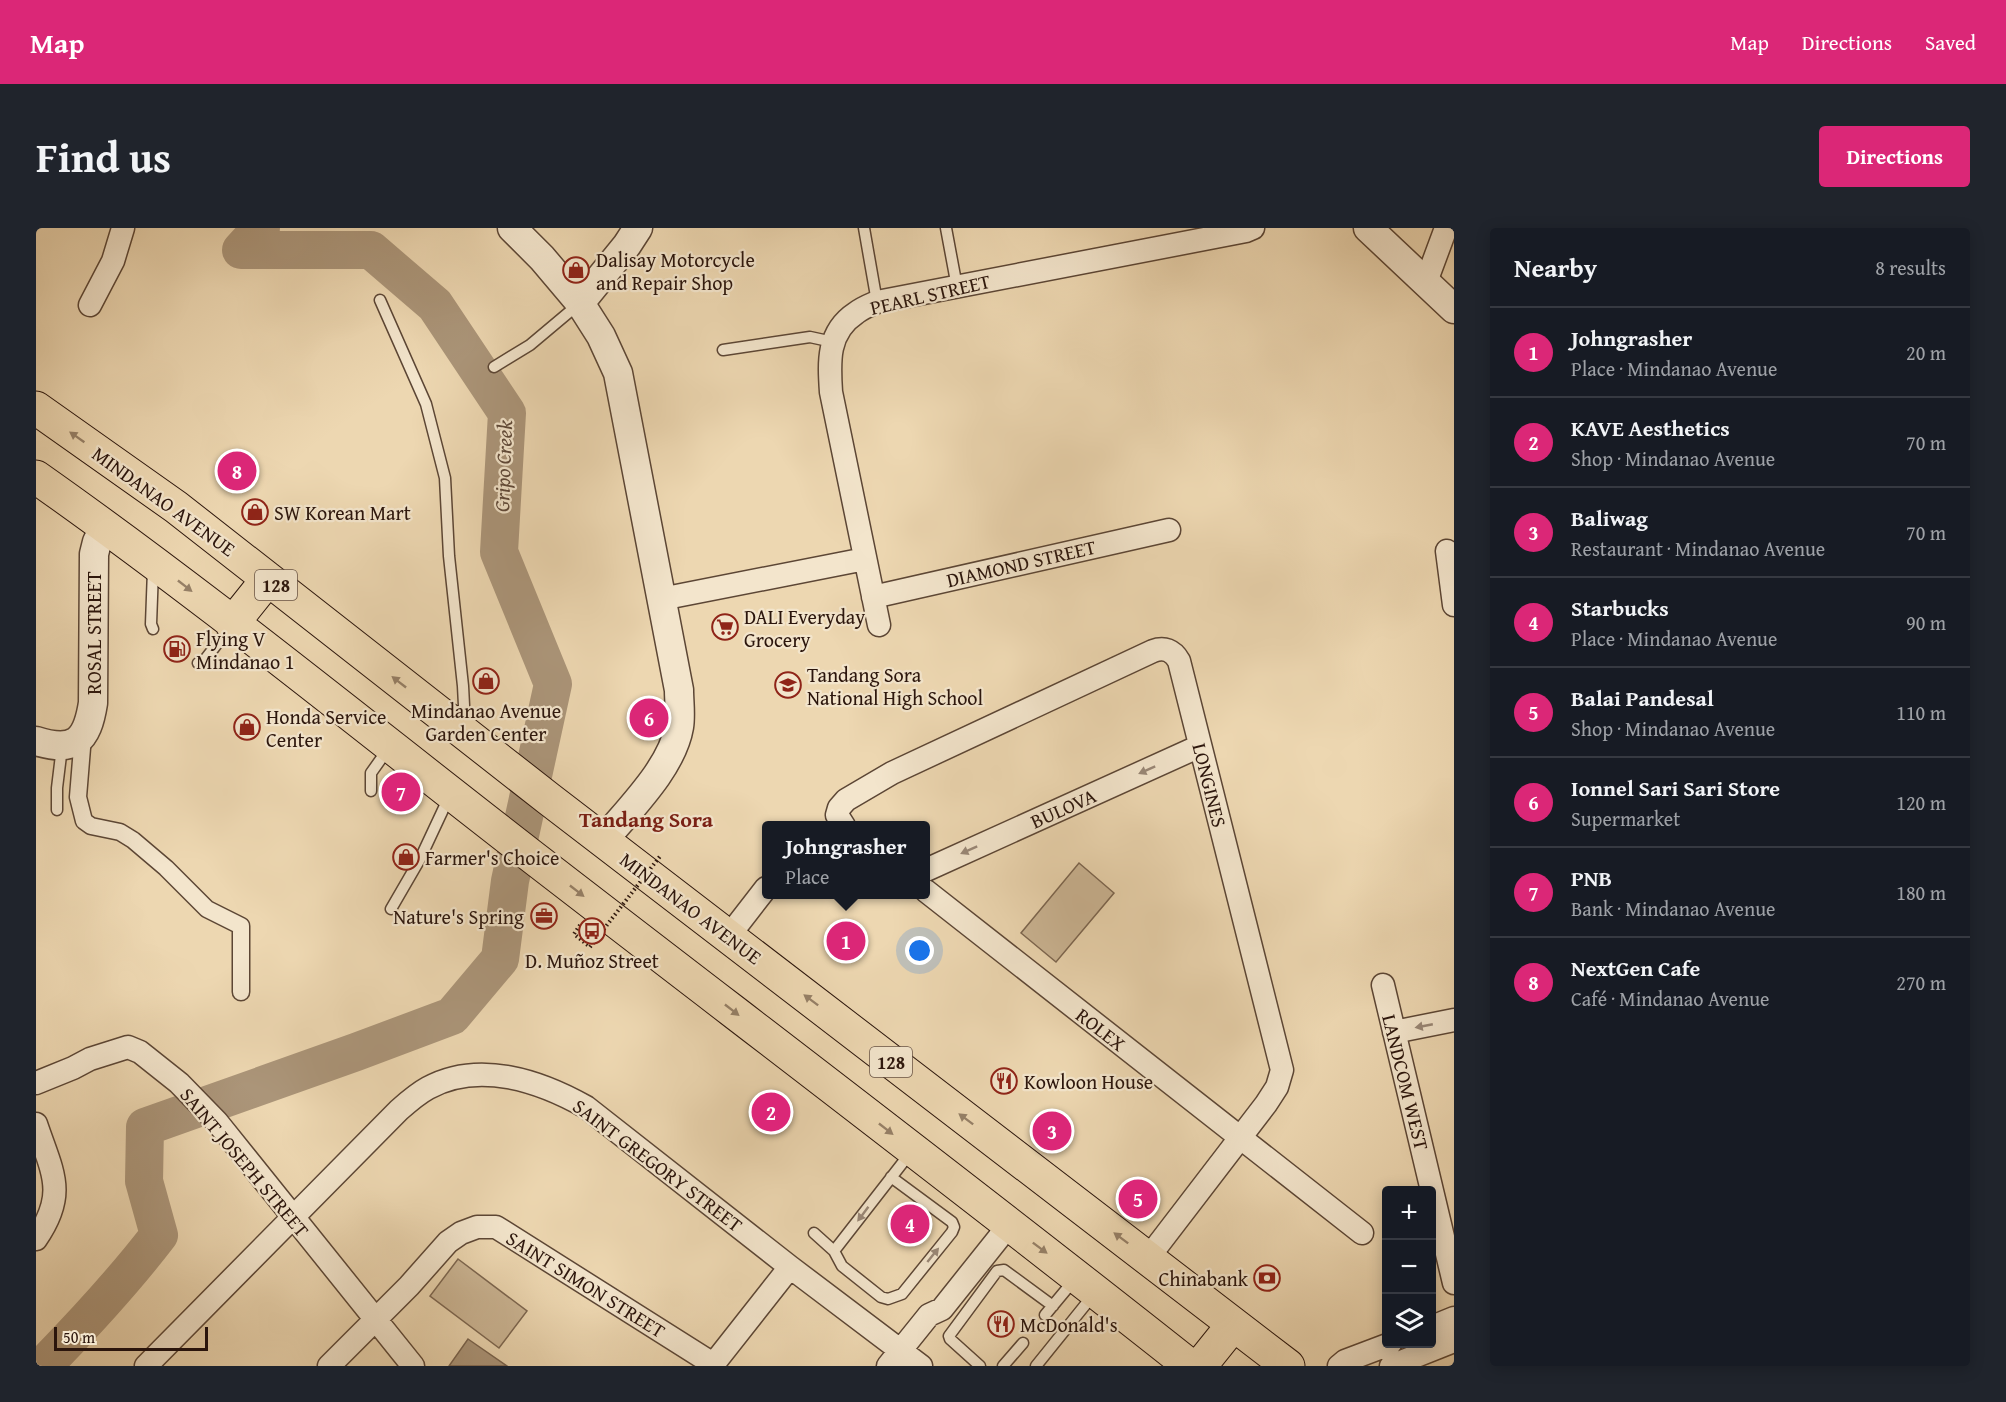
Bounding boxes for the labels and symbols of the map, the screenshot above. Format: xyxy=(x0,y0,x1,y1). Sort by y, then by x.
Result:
place label: Dalisay Motorcycle and Repair Shop xyxy=(596,245,755,297)
shop icon: Dalisay Motorcycle and Repair Shop xyxy=(561,255,591,285)
street label: PEARL STREET xyxy=(867,266,993,322)
water label: Gripo Creek xyxy=(486,419,520,512)
one-way arrow xyxy=(69,431,85,443)
street label: MINDANAO AVENUE xyxy=(86,439,242,563)
pin: 8 xyxy=(218,448,256,494)
shop icon: SW Korean Mart xyxy=(240,497,270,527)
place label: SW Korean Mart xyxy=(274,498,411,527)
street label: DIAMOND STREET xyxy=(943,532,1099,594)
road number: 128 xyxy=(255,570,297,600)
street label: ROSAL STREET xyxy=(79,571,108,695)
one-way arrow xyxy=(177,579,192,592)
place label: DALI Everyday Grocery xyxy=(744,602,865,654)
supermarket icon: DALI Everyday Grocery xyxy=(710,612,740,642)
place label: Flying V Mindanao 1 xyxy=(196,624,294,676)
fuel station icon: Flying V Mindanao 1 xyxy=(162,634,192,664)
place label: Tandang Sora National High School xyxy=(807,660,984,712)
shop icon: Mindanao Avenue Garden Center xyxy=(471,666,501,696)
school or university icon: Tandang Sora National High School xyxy=(773,670,803,700)
one-way arrow xyxy=(392,676,407,688)
place label: Mindanao Avenue Garden Center xyxy=(411,696,561,748)
pin: 6 xyxy=(630,696,668,740)
place label: Honda Service Center xyxy=(266,702,386,754)
shop icon: Honda Service Center xyxy=(232,712,262,742)
street label: LONGINES xyxy=(1186,740,1234,830)
one-way arrow xyxy=(1137,765,1155,775)
pin: 7 xyxy=(382,770,421,814)
street label: BULOVA xyxy=(1026,781,1100,835)
district label: Tandang Sora xyxy=(579,803,714,835)
shop icon: Farmer's Choice xyxy=(391,842,421,872)
place label: Farmer's Choice xyxy=(425,843,559,872)
street label: MINDANAO AVENUE xyxy=(614,845,768,971)
one-way arrow xyxy=(960,846,977,855)
one-way arrow xyxy=(569,885,585,897)
office icon: Nature's Spring xyxy=(529,901,559,931)
place label: Nature's Spring xyxy=(393,902,524,931)
bus stop icon: D. Muñoz Street xyxy=(577,916,607,946)
pin: 1 xyxy=(826,918,866,964)
your location xyxy=(905,936,934,965)
place label: D. Muñoz Street xyxy=(525,946,659,975)
one-way arrow xyxy=(803,994,819,1007)
street label: ROLEX xyxy=(1070,1000,1132,1058)
one-way arrow xyxy=(724,1004,739,1016)
street label: LANDCOM WEST xyxy=(1375,1011,1437,1153)
one-way arrow xyxy=(1414,1022,1433,1031)
road number: 128 xyxy=(870,1047,912,1077)
restaurant icon: Kowloon House xyxy=(989,1066,1019,1096)
place label: Kowloon House xyxy=(1024,1067,1153,1096)
street label: SAINT JOSEPH STREET xyxy=(174,1081,316,1243)
pin: 2 xyxy=(752,1090,790,1134)
street label: SAINT GREGORY STREET xyxy=(567,1091,749,1239)
pin: 3 xyxy=(1032,1108,1072,1154)
one-way arrow xyxy=(958,1113,974,1125)
one-way arrow xyxy=(878,1123,894,1136)
pin: 5 xyxy=(1118,1176,1158,1222)
pin: 4 xyxy=(890,1202,930,1246)
one-way arrow xyxy=(856,1206,869,1222)
street label: SAINT SIMON STREET xyxy=(501,1223,671,1345)
one-way arrow xyxy=(1113,1232,1128,1244)
one-way arrow xyxy=(1033,1242,1048,1254)
one-way arrow xyxy=(927,1247,940,1263)
bank icon: Chinabank xyxy=(1252,1263,1282,1293)
place label: Chinabank xyxy=(1158,1264,1249,1293)
restaurant icon: McDonald's xyxy=(986,1309,1016,1339)
place label: McDonald's xyxy=(1020,1310,1118,1339)
scale bar xyxy=(54,1324,208,1352)

